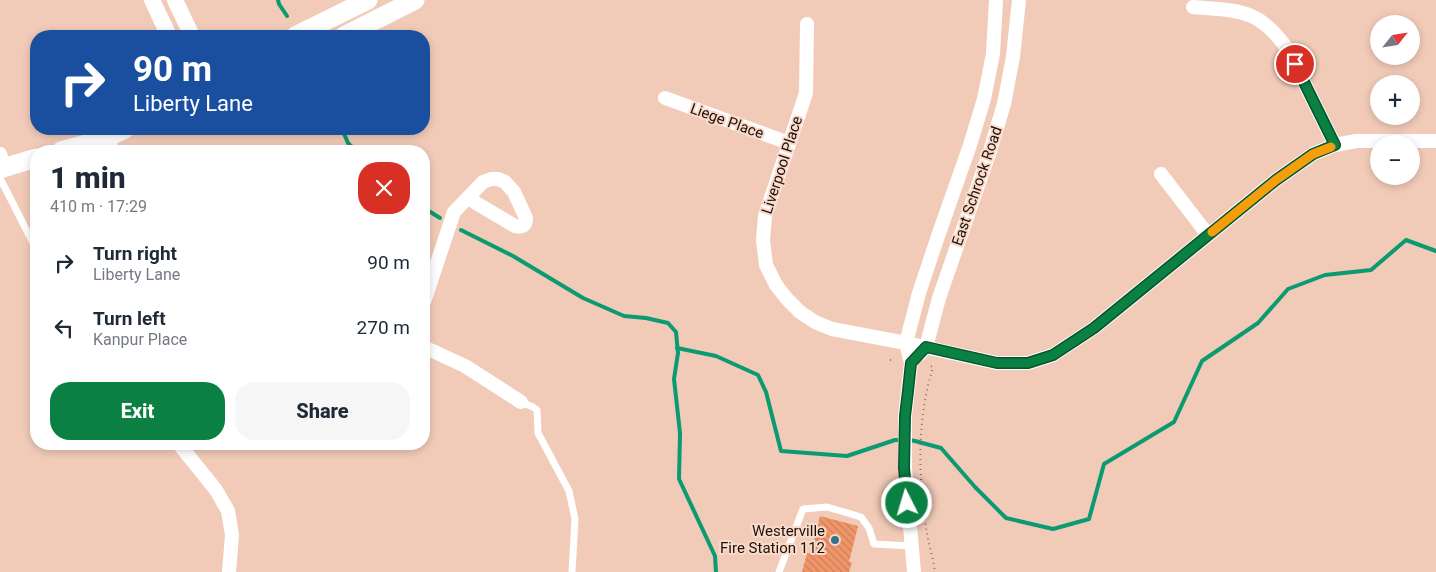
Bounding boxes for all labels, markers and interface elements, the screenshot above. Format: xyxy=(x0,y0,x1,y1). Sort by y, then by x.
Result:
north arrow xyxy=(1370,15,1420,65)
map controls xyxy=(1370,15,1420,185)
pin xyxy=(1274,43,1316,85)
text: 90 m xyxy=(133,49,212,90)
icon: right xyxy=(50,50,115,115)
icon: arrive xyxy=(1281,50,1309,78)
button: + xyxy=(1370,75,1420,125)
text: Liberty Lane xyxy=(133,91,253,116)
street label: Liege Place xyxy=(688,99,766,143)
street label: Liverpool Place xyxy=(758,114,806,216)
street label: East Schrock Road xyxy=(948,124,1006,248)
button: − xyxy=(1370,135,1420,185)
text: 1 min xyxy=(50,160,126,195)
button: close xyxy=(358,162,410,214)
text: 410 m · 17:29 xyxy=(50,197,147,216)
text: Turn right xyxy=(93,242,177,265)
icon: right xyxy=(50,249,78,277)
text: 90 m xyxy=(367,251,410,274)
text: Liberty Lane xyxy=(93,265,180,284)
text: Turn left xyxy=(93,307,166,330)
icon: left xyxy=(50,314,78,342)
text: 270 m xyxy=(357,316,410,339)
text: Kanpur Place xyxy=(93,330,187,349)
button: Exit xyxy=(50,382,225,440)
button: Share xyxy=(235,382,410,440)
position arrow xyxy=(880,476,932,528)
place label: Westerville Fire Station 112 xyxy=(720,522,825,557)
marker: Westerville Fire Station 112 xyxy=(829,534,841,546)

